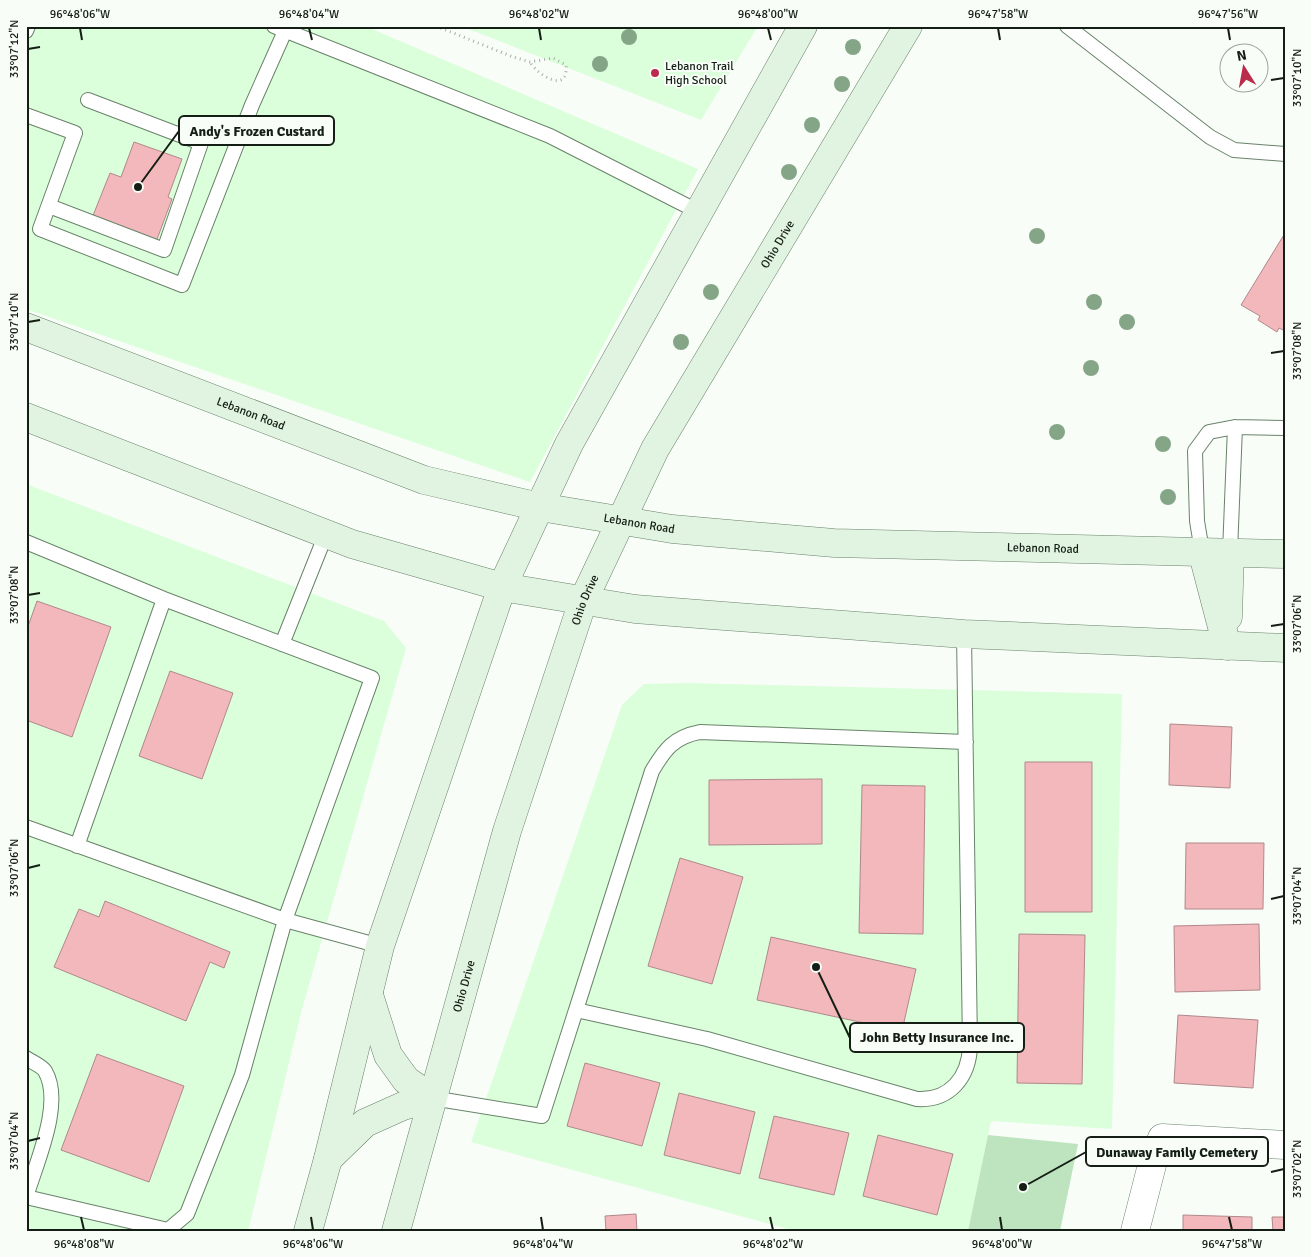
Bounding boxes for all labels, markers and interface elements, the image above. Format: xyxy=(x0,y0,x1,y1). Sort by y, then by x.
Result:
text: 96°48'06"W xyxy=(50,7,110,22)
text: 96°48'04"W xyxy=(279,7,339,22)
text: 96°48'02"W xyxy=(509,7,569,22)
text: 96°48'00"W xyxy=(738,7,798,22)
text: 96°47'58"W xyxy=(968,7,1028,22)
text: 96°47'56"W xyxy=(1198,7,1258,22)
text: 33°07'12"N xyxy=(7,20,22,78)
north arrow xyxy=(1218,42,1268,92)
text: N xyxy=(1235,46,1248,65)
text: 33°07'10"N xyxy=(1290,49,1305,107)
place label: Lebanon Trail High School xyxy=(665,59,734,88)
marker: Lebanon Trail High School xyxy=(649,67,661,79)
callout: Andy's Frozen Custard xyxy=(179,116,334,145)
text: Andy's Frozen Custard xyxy=(190,123,325,140)
street label: Ohio Drive xyxy=(757,218,798,271)
text: 33°07'10"N xyxy=(7,293,22,351)
text: 33°07'08"N xyxy=(1290,322,1305,380)
street label: Lebanon Road xyxy=(215,394,287,433)
street label: Lebanon Road xyxy=(602,510,676,537)
street label: Lebanon Road xyxy=(1007,540,1079,556)
text: 33°07'08"N xyxy=(7,566,22,624)
street label: Ohio Drive xyxy=(568,572,602,627)
text: 33°07'06"N xyxy=(1290,595,1305,653)
text: 33°07'06"N xyxy=(7,839,22,897)
text: 33°07'04"N xyxy=(1290,867,1305,925)
street label: Ohio Drive xyxy=(450,958,478,1014)
callout: John Betty Insurance Inc. xyxy=(850,1023,1024,1052)
text: John Betty Insurance Inc. xyxy=(860,1029,1014,1046)
text: 33°07'04"N xyxy=(7,1112,22,1170)
callout: Dunaway Family Cemetery xyxy=(1086,1137,1268,1166)
text: 33°07'02"N xyxy=(1290,1140,1305,1198)
text: Dunaway Family Cemetery xyxy=(1096,1144,1258,1161)
text: 96°48'08"W xyxy=(54,1237,114,1252)
text: 96°48'06"W xyxy=(283,1237,343,1252)
text: 96°48'04"W xyxy=(513,1237,573,1252)
text: 96°48'02"W xyxy=(743,1237,803,1252)
text: 96°48'00"W xyxy=(972,1237,1032,1252)
text: 96°47'58"W xyxy=(1202,1237,1262,1252)

